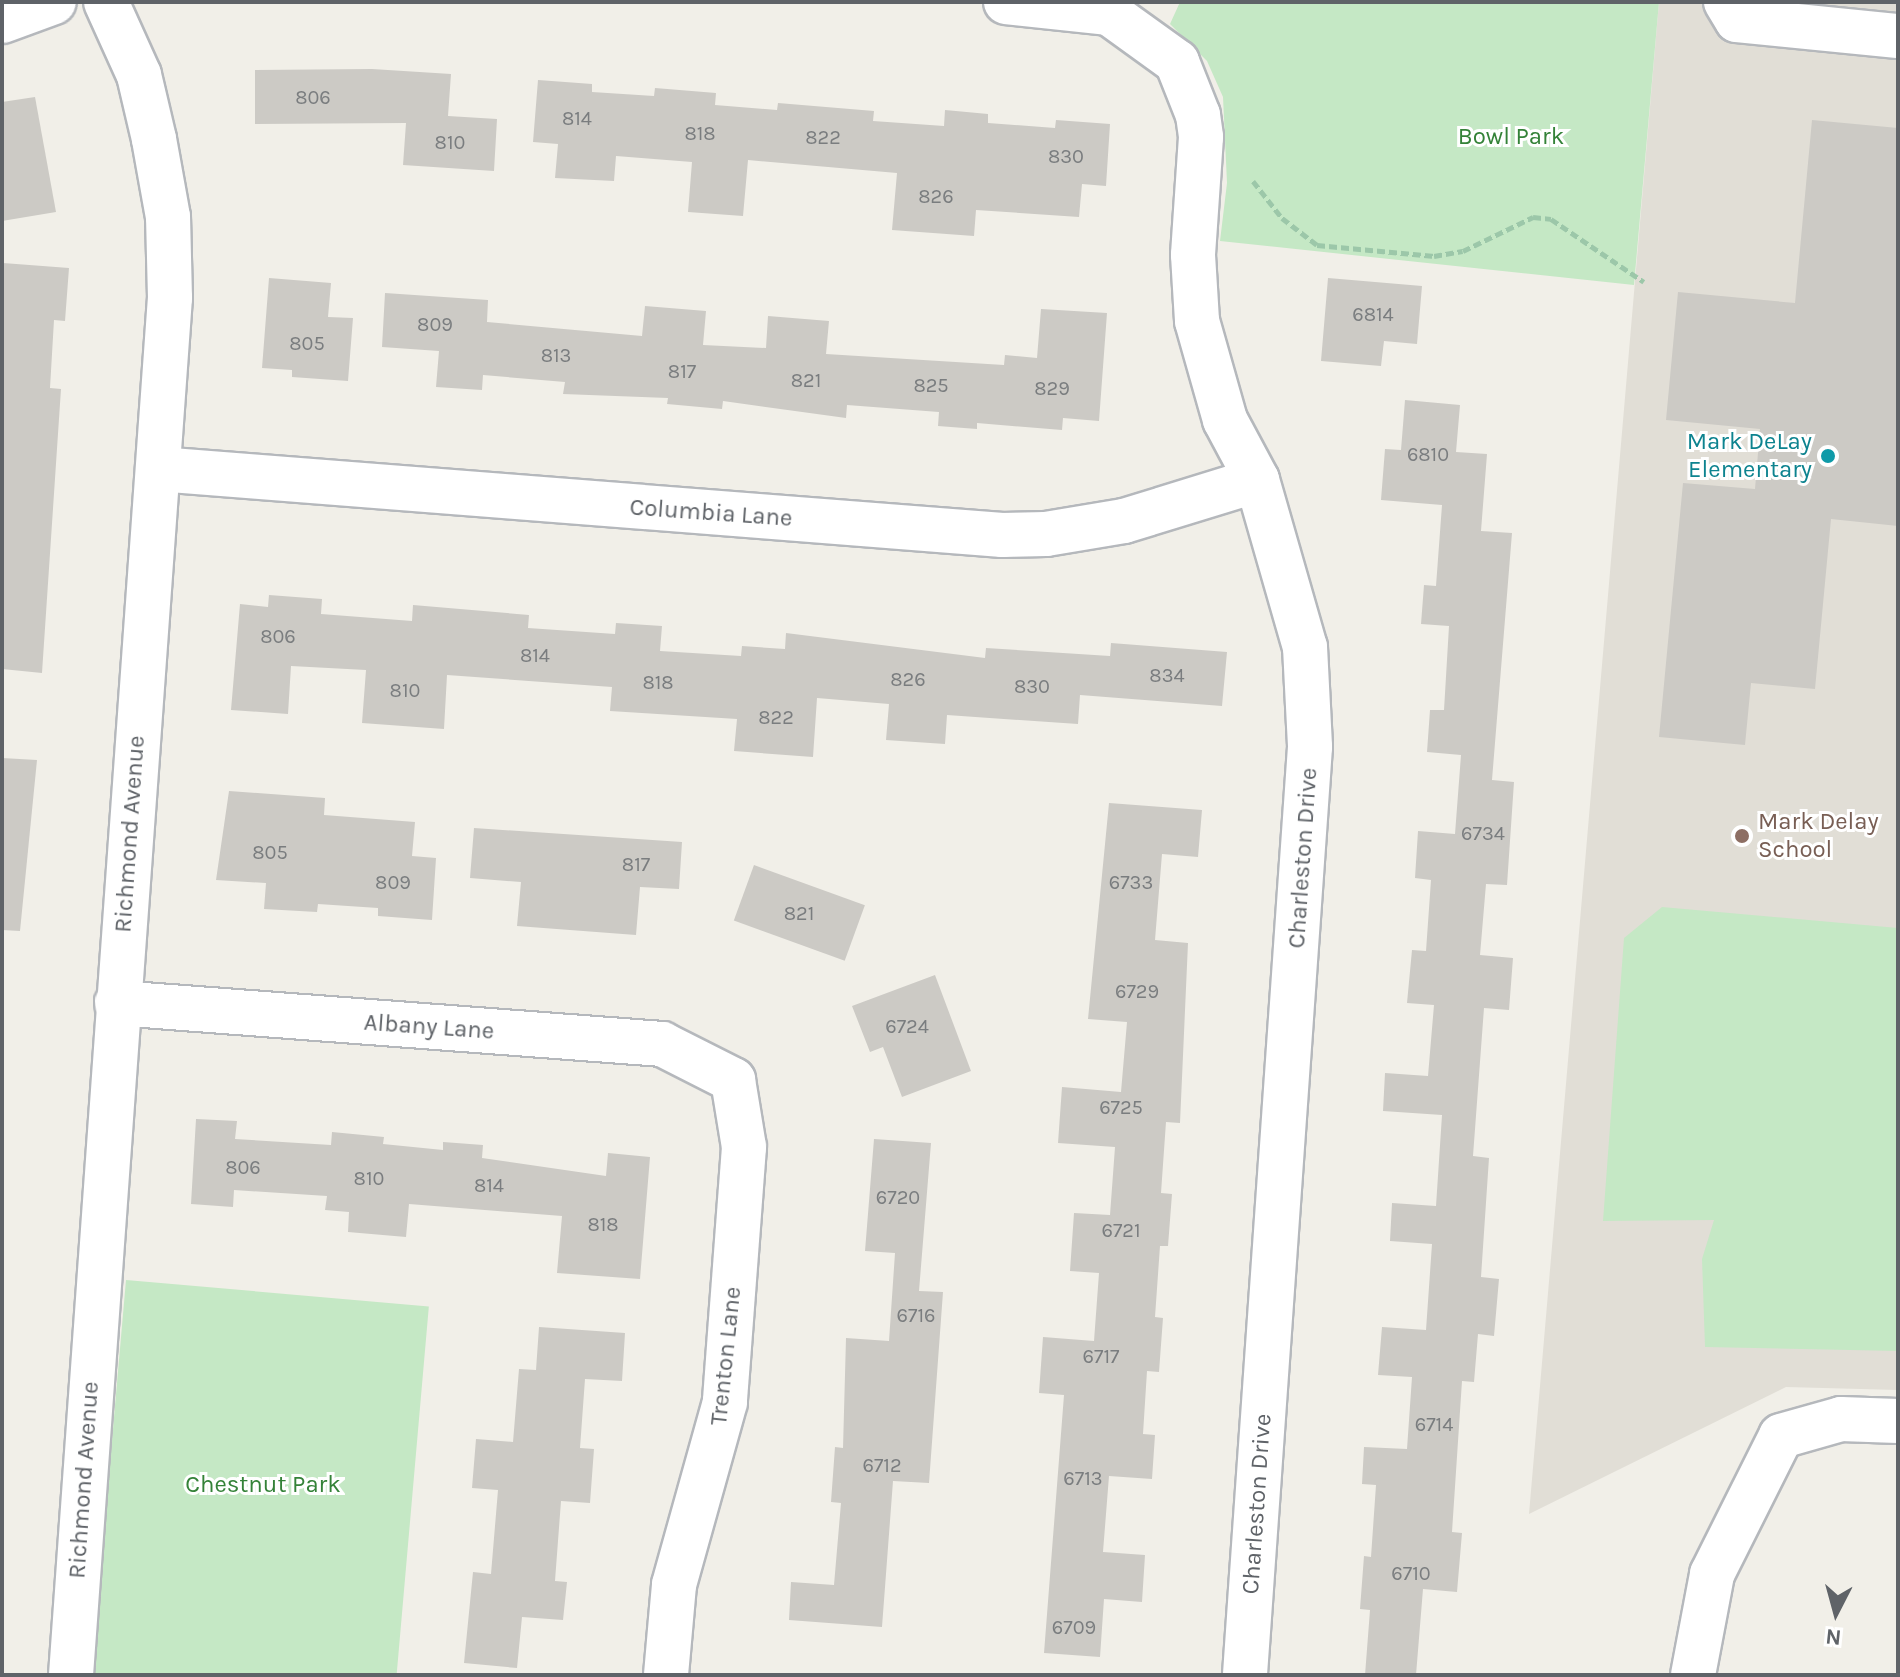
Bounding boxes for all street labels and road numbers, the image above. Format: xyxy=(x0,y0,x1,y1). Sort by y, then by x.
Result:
street label: Columbia Lane xyxy=(629,493,793,533)
street label: Richmond Avenue xyxy=(109,734,151,934)
street label: Charleston Drive xyxy=(1282,767,1324,949)
street label: Albany Lane xyxy=(363,1008,495,1046)
street label: Trenton Lane xyxy=(704,1285,748,1427)
street label: Richmond Avenue xyxy=(63,1380,105,1580)
street label: Charleston Drive xyxy=(1236,1413,1278,1595)

